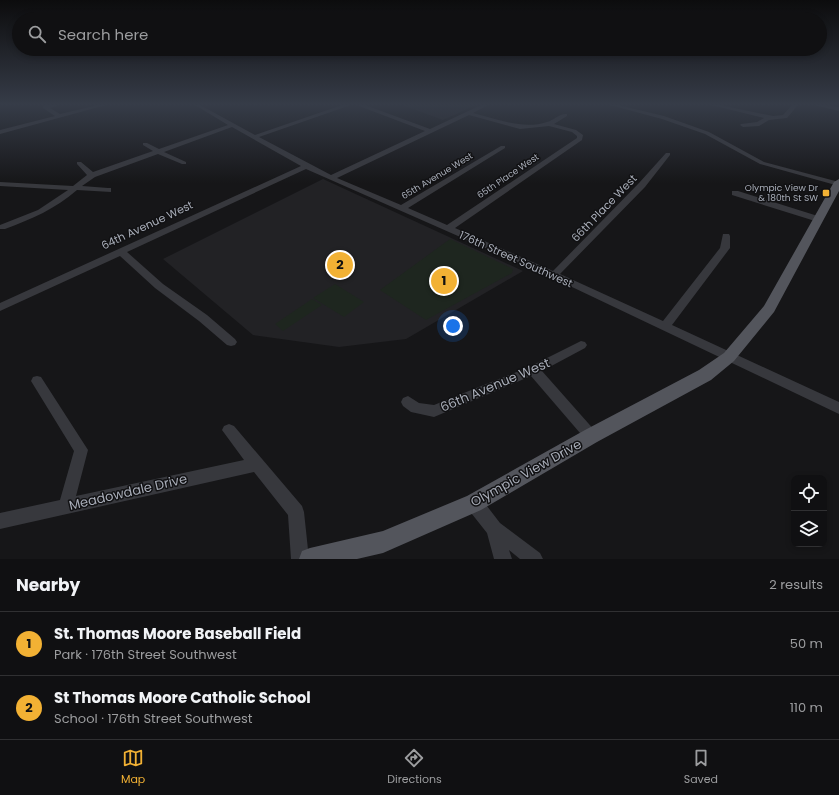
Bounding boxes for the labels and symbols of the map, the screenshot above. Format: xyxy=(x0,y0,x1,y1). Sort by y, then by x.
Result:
street label: 65th Avenue West xyxy=(399,150,475,202)
street label: 65th Place West xyxy=(475,151,541,201)
street label: 66th Place West xyxy=(568,171,640,245)
place label: Olympic View Dr & 180th St SW xyxy=(745,182,819,204)
marker: Olympic View Dr & 180th St SW xyxy=(821,188,831,198)
street label: 64th Avenue West xyxy=(99,197,195,253)
street label: 176th Street Southwest xyxy=(457,227,575,291)
pin: 2 xyxy=(327,250,353,280)
pin: 1 xyxy=(431,266,457,296)
your location xyxy=(443,316,463,336)
street label: 66th Avenue West xyxy=(437,353,553,417)
street label: Olympic View Drive xyxy=(467,435,585,511)
street label: Meadowdale Drive xyxy=(67,469,189,515)

